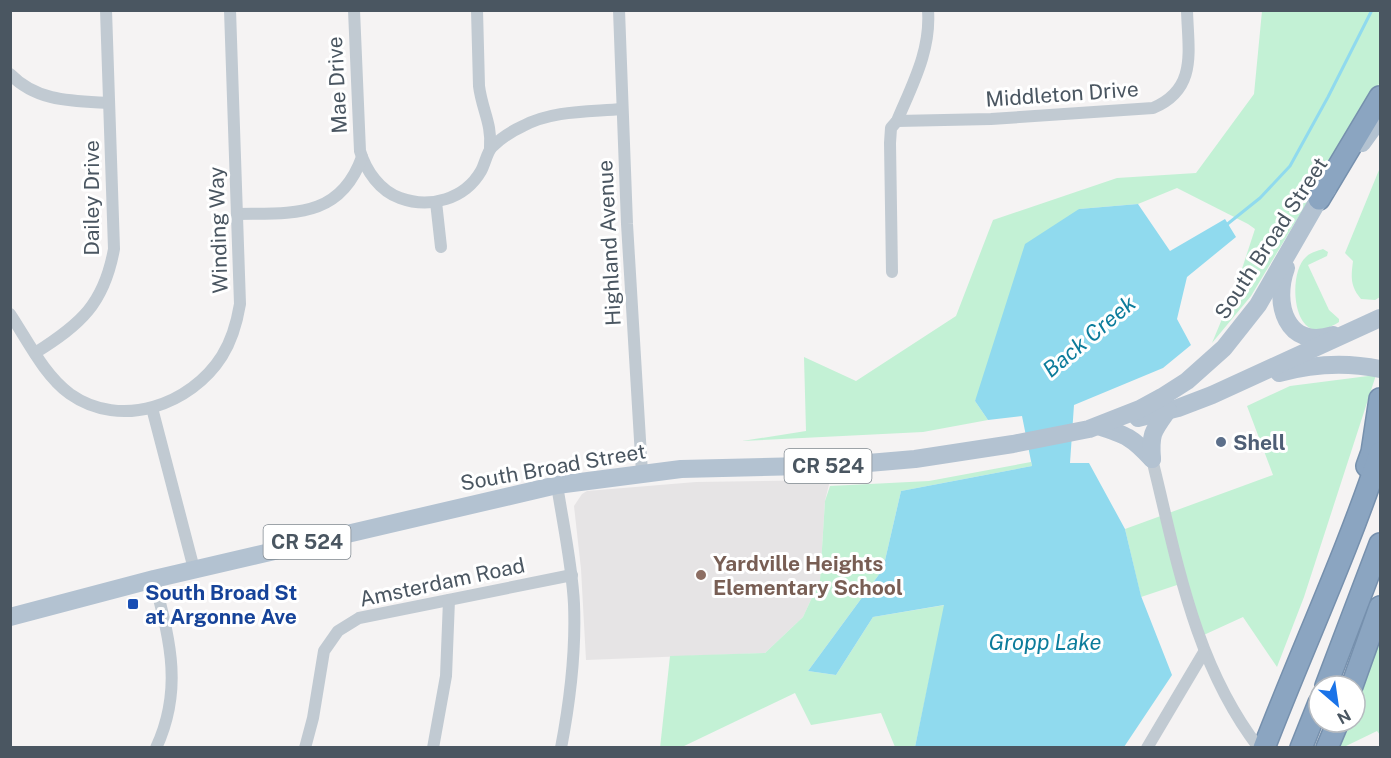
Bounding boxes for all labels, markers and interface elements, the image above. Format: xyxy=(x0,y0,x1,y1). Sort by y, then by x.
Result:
street label: Mae Drive xyxy=(322,36,352,134)
street label: Middleton Drive xyxy=(985,76,1139,112)
street label: Dailey Drive xyxy=(79,140,104,256)
street label: South Broad Street xyxy=(1209,152,1333,324)
street label: Highland Avenue xyxy=(592,159,626,327)
street label: Winding Way xyxy=(203,166,233,294)
water label: Back Creek xyxy=(1037,290,1141,382)
place label: Shell xyxy=(1233,430,1286,455)
marker: Shell xyxy=(1214,435,1228,449)
street label: South Broad Street xyxy=(458,438,648,496)
road number: CR 524 xyxy=(784,449,872,483)
road number: CR 524 xyxy=(264,525,350,559)
place label: Yardville Heights Elementary School xyxy=(713,551,903,600)
street label: Amsterdam Road xyxy=(357,552,527,612)
marker: Yardville Heights Elementary School xyxy=(694,568,708,582)
place label: South Broad St at Argonne Ave xyxy=(145,580,297,629)
marker: South Broad St at Argonne Ave xyxy=(126,597,140,611)
water label: Gropp Lake xyxy=(988,629,1102,655)
north arrow xyxy=(1307,674,1367,734)
text: N xyxy=(1334,705,1354,728)

